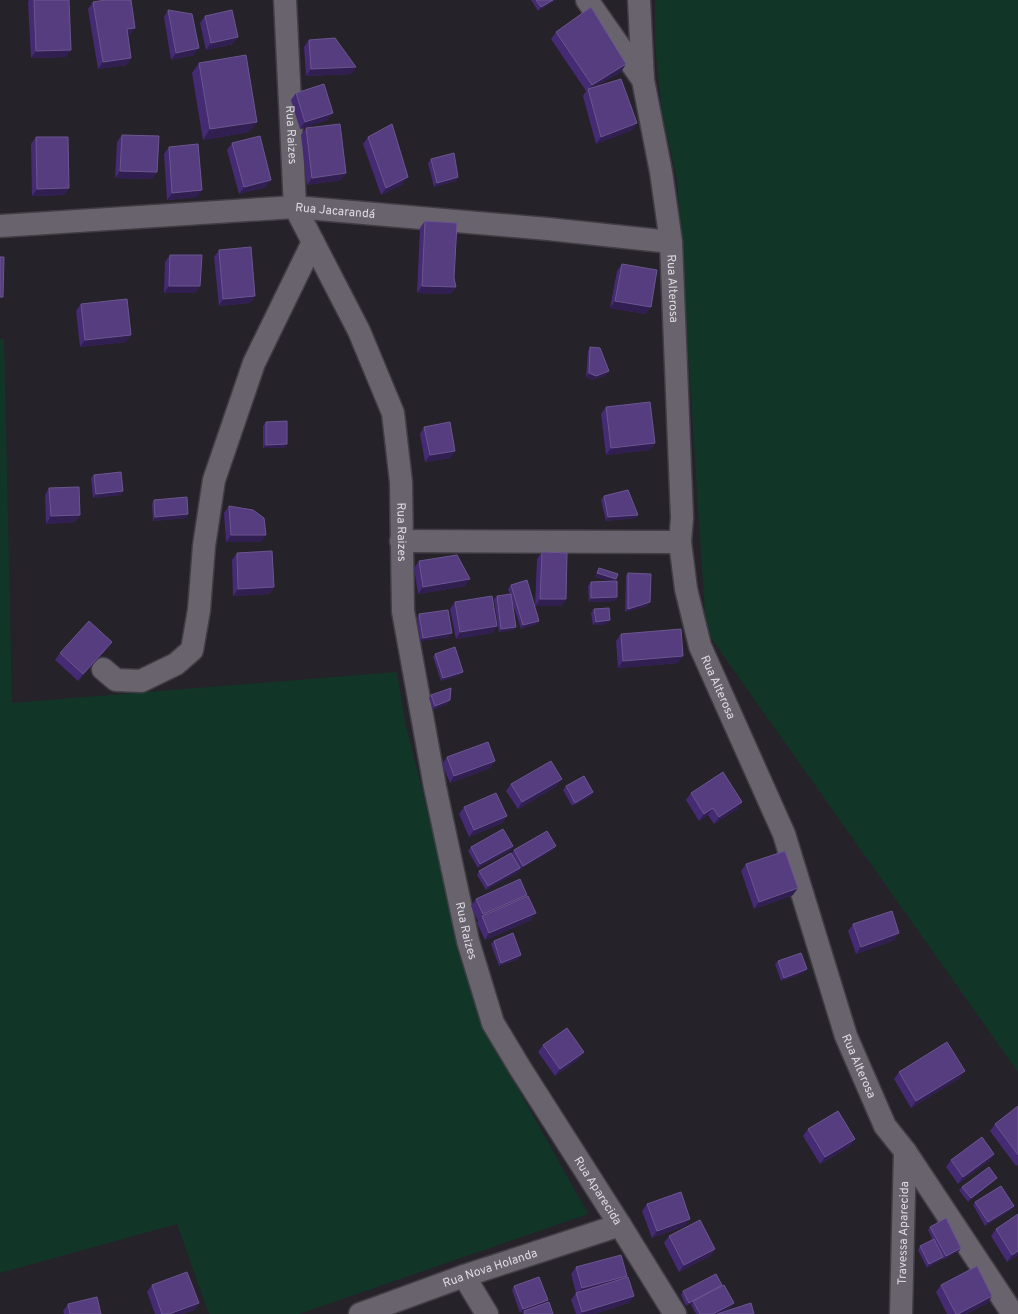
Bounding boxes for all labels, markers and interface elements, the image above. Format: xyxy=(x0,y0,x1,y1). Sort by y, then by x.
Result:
street label: Rua Raizes xyxy=(281,105,300,165)
street label: Rua Jacarandá xyxy=(295,200,376,223)
street label: Rua Alterosa xyxy=(662,254,681,323)
street label: Rua Raizes xyxy=(392,502,409,562)
street label: Rua Alterosa xyxy=(696,653,739,722)
street label: Rua Raizes xyxy=(451,901,480,962)
street label: Rua Alterosa xyxy=(837,1032,879,1101)
street label: Rua Aparecida xyxy=(570,1154,625,1228)
street label: Travessa Aparecida xyxy=(895,1181,913,1285)
street label: Rua Nova Holanda xyxy=(441,1246,540,1292)

